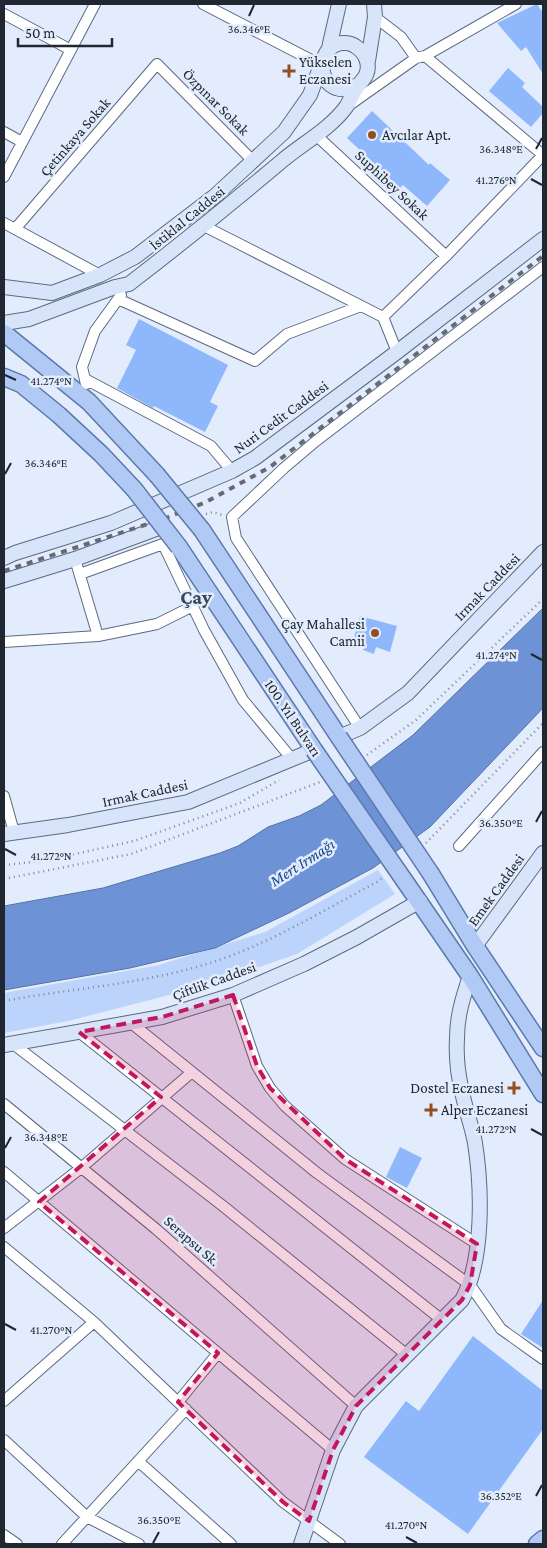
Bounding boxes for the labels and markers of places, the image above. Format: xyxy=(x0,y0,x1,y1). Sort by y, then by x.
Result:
place label: Yükselen Eczanesi xyxy=(299,54,352,87)
marker: Yükselen Eczanesi xyxy=(283,65,295,77)
place label: Avcılar Apt. xyxy=(382,127,451,144)
marker: Avcılar Apt. xyxy=(366,129,378,141)
place label: Çay Mahallesi Camii xyxy=(281,616,365,649)
marker: Çay Mahallesi Camii xyxy=(369,627,381,639)
place label: Dostel Eczanesi xyxy=(410,1080,504,1096)
marker: Dostel Eczanesi xyxy=(508,1082,520,1094)
place label: Alper Eczanesi xyxy=(441,1102,528,1119)
marker: Alper Eczanesi xyxy=(425,1104,437,1116)

